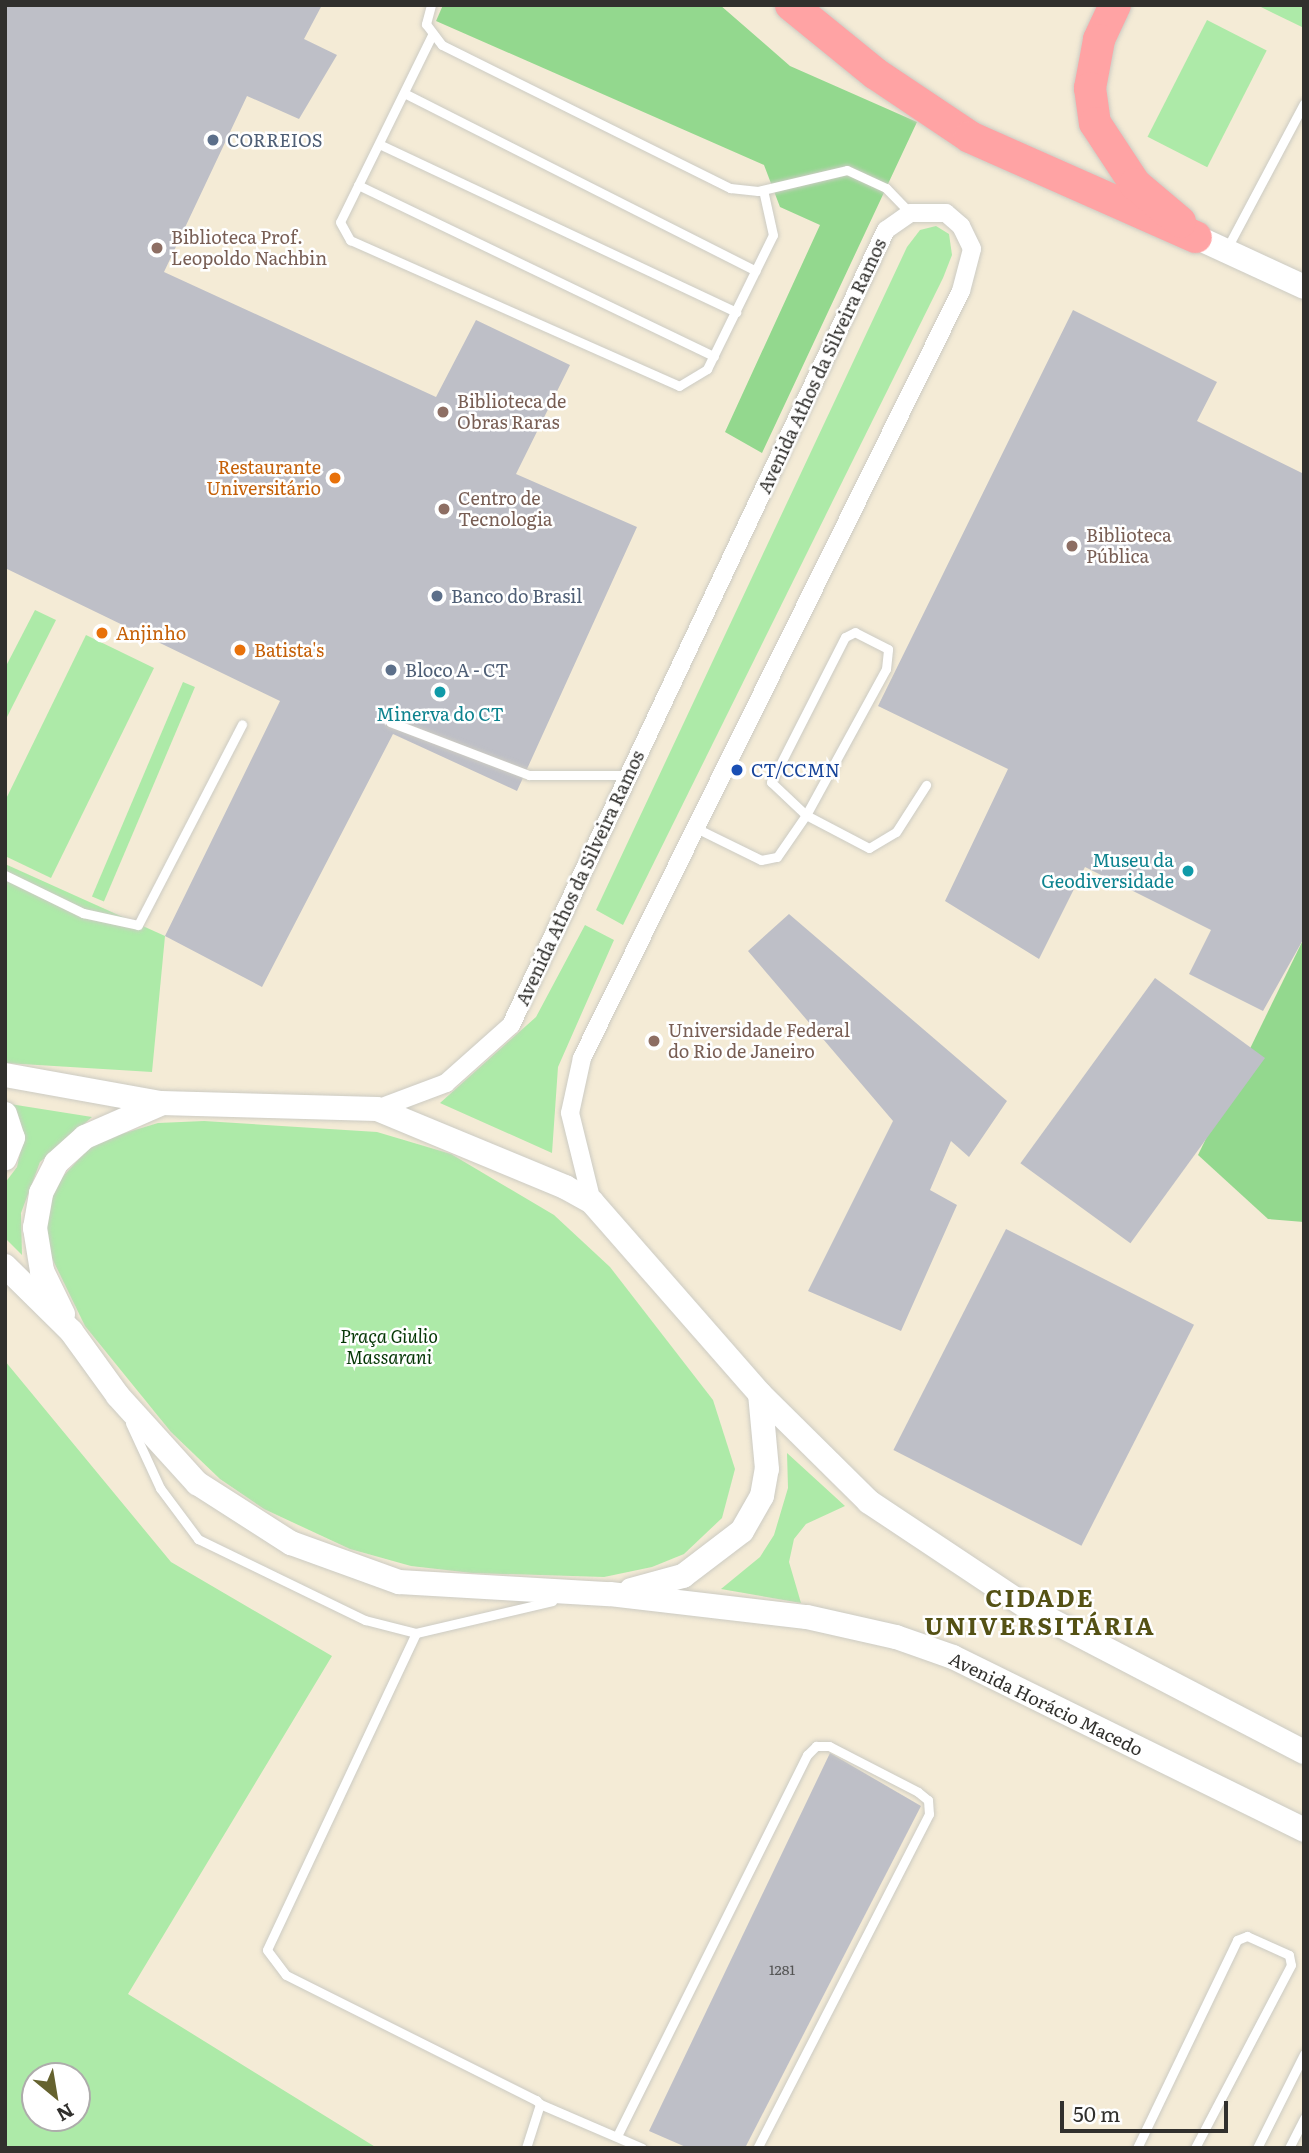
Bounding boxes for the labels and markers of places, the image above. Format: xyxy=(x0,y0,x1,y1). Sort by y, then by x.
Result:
place label: CORREIOS xyxy=(227,129,322,151)
marker: CORREIOS xyxy=(205,132,221,148)
place label: Biblioteca Prof. Leopoldo Nachbin xyxy=(171,227,327,270)
marker: Biblioteca Prof. Leopoldo Nachbin xyxy=(149,240,165,256)
place label: Biblioteca de Obras Raras xyxy=(457,391,566,434)
marker: Biblioteca de Obras Raras xyxy=(435,404,451,420)
place label: Restaurante Universitário xyxy=(206,457,321,500)
marker: Restaurante Universitário xyxy=(327,470,343,486)
place label: Centro de Tecnologia xyxy=(458,488,553,530)
marker: Centro de Tecnologia xyxy=(436,501,452,517)
place label: Biblioteca Pública xyxy=(1086,525,1172,568)
marker: Biblioteca Pública xyxy=(1064,538,1080,554)
place label: Banco do Brasil xyxy=(451,585,582,607)
marker: Banco do Brasil xyxy=(429,588,445,604)
place label: Anjinho xyxy=(116,622,186,644)
marker: Anjinho xyxy=(94,625,110,641)
place label: Batista's xyxy=(254,639,324,661)
marker: Batista's xyxy=(232,642,248,658)
place label: Bloco A - CT xyxy=(405,659,509,681)
marker: Bloco A - CT xyxy=(383,662,399,678)
marker: Minerva do CT xyxy=(432,684,448,700)
place label: Minerva do CT xyxy=(376,703,504,725)
place label: CT/CCMN xyxy=(751,759,840,781)
marker: CT/CCMN xyxy=(729,762,745,778)
place label: Museu da Geodiversidade xyxy=(1041,850,1174,892)
marker: Museu da Geodiversidade xyxy=(1180,863,1196,879)
place label: Universidade Federal do Rio de Janeiro xyxy=(668,1020,850,1062)
marker: Universidade Federal do Rio de Janeiro xyxy=(646,1033,662,1049)

